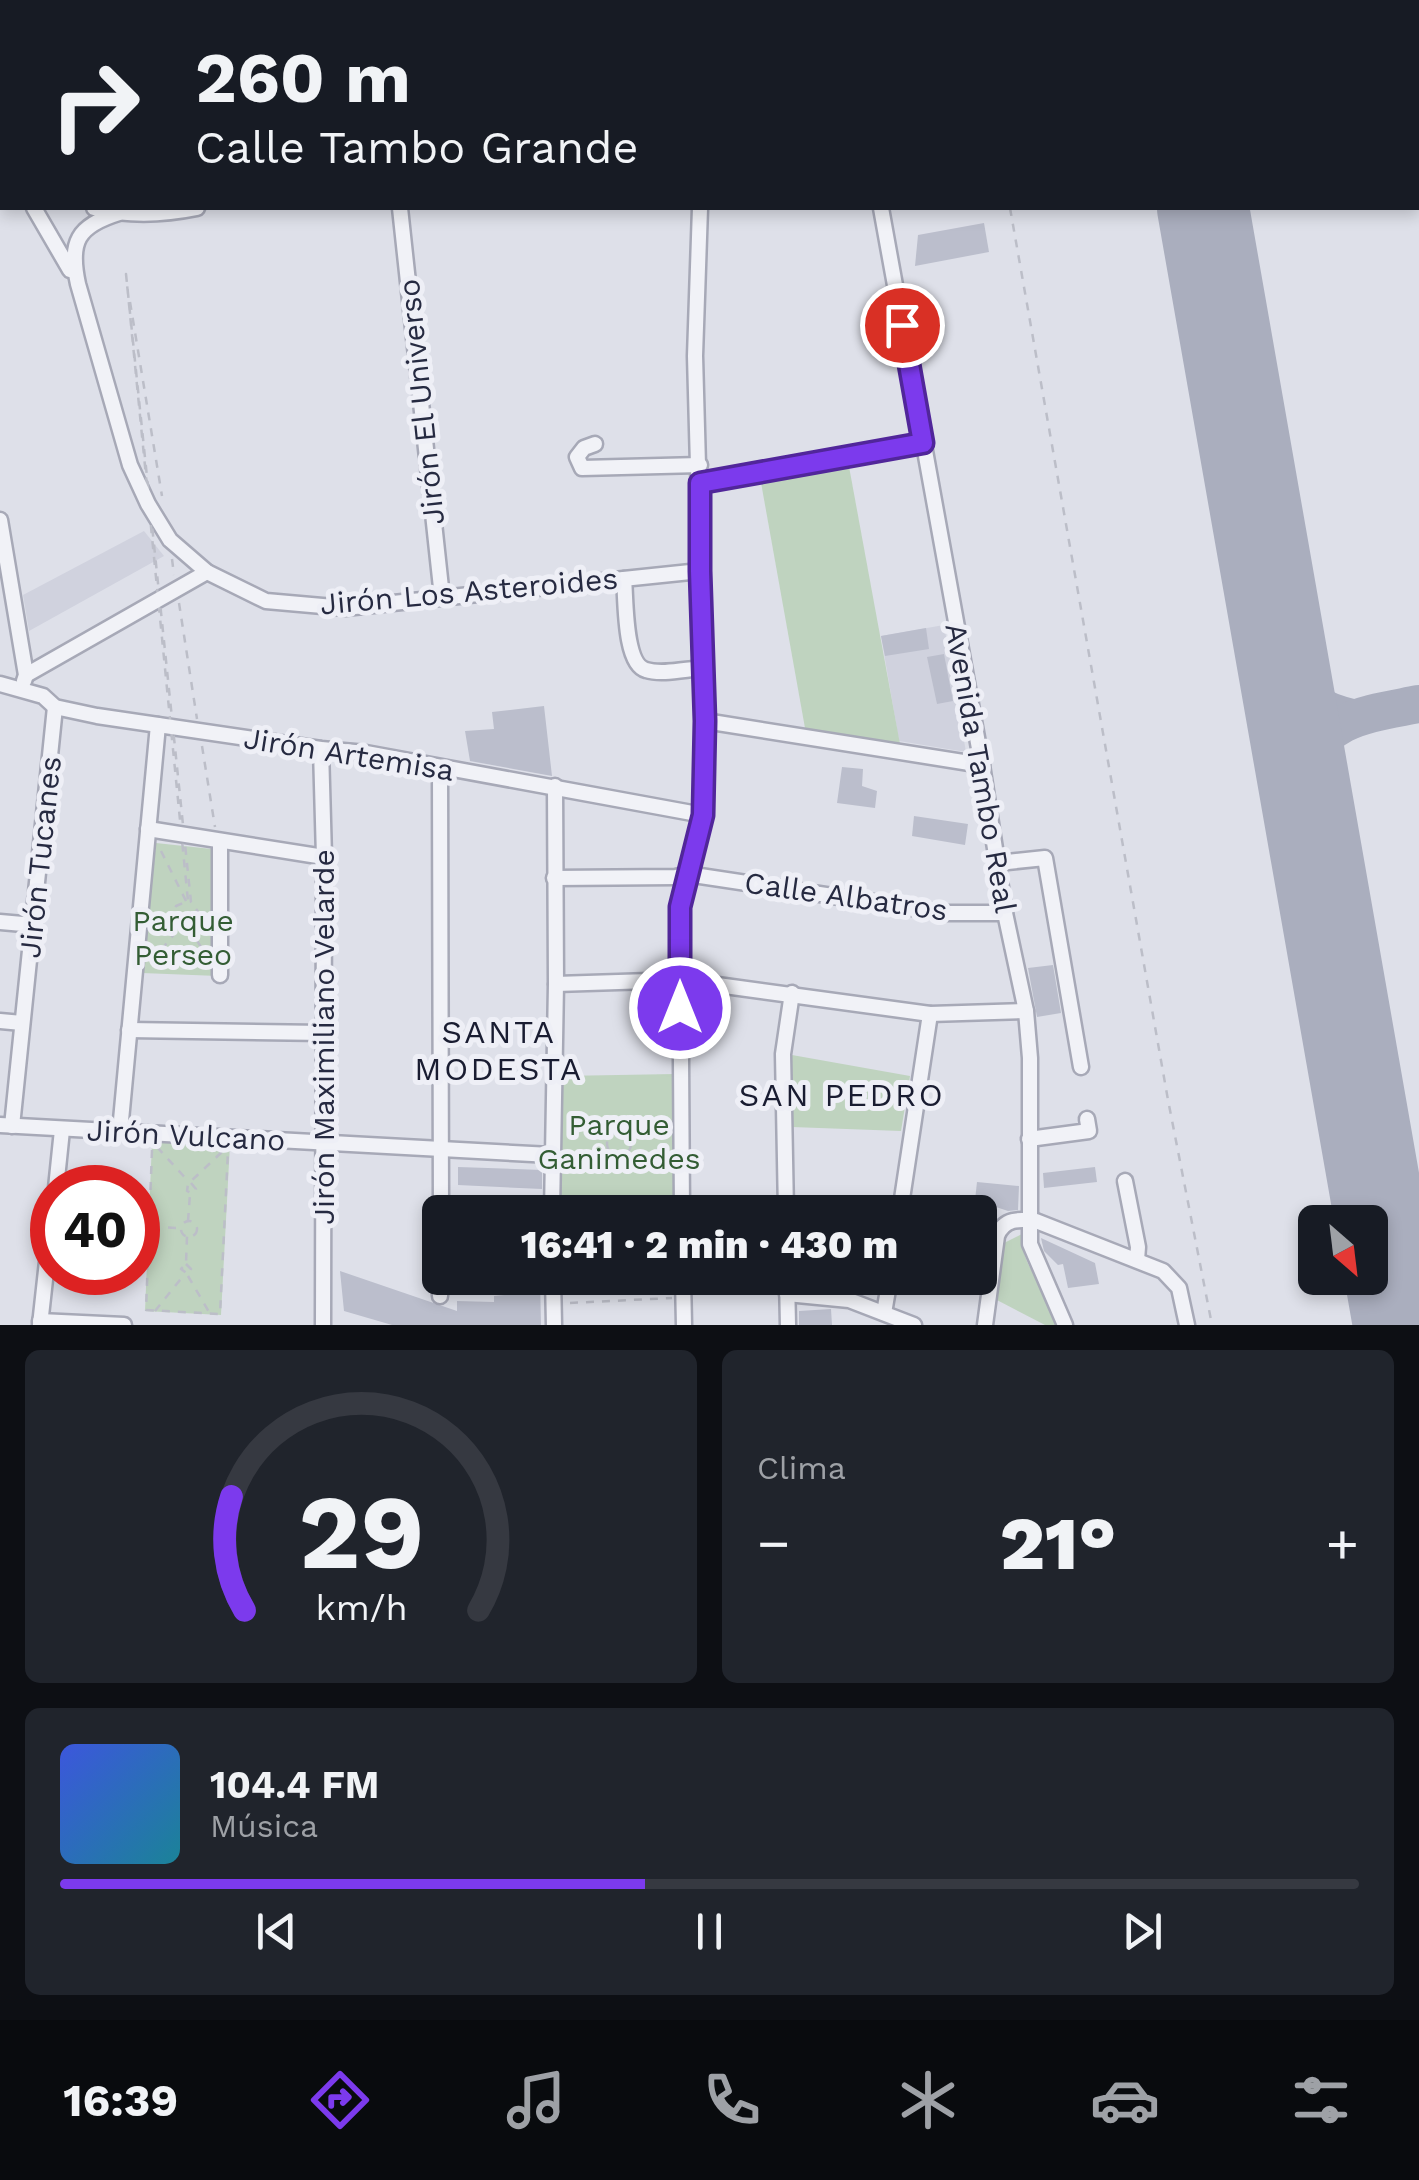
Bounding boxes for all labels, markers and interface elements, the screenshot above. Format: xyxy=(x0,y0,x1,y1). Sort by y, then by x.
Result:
text: 260 m xyxy=(195,37,411,119)
icon: right xyxy=(30,40,160,170)
text: Calle Tambo Grande xyxy=(195,121,638,174)
street label: Jirón El Universo xyxy=(391,277,451,527)
pin xyxy=(860,283,945,368)
icon: arrive xyxy=(875,298,930,353)
street label: Jirón Los Asteroides xyxy=(319,561,619,621)
street label: Avenida Tambo Real xyxy=(938,620,1024,916)
street label: Jirón Artemisa xyxy=(241,720,457,788)
street label: Jirón Tucanes xyxy=(12,754,68,960)
street label: Jirón Maximiliano Velarde xyxy=(306,849,341,1225)
street label: Calle Albatros xyxy=(742,864,950,928)
park label: Parque Perseo xyxy=(132,903,234,972)
position arrow xyxy=(628,956,732,1060)
district label: SANTA MODESTA xyxy=(414,1013,584,1088)
district label: SAN PEDRO xyxy=(739,1076,945,1114)
park label: Parque Ganimedes xyxy=(537,1107,701,1176)
street label: Jirón Vulcano xyxy=(86,1112,286,1158)
speed limit sign: 40 xyxy=(30,1165,160,1295)
north arrow xyxy=(1298,1205,1388,1295)
map controls xyxy=(1298,1205,1388,1295)
text: 16:41 · 2 min · 430 m xyxy=(521,1223,898,1267)
text: Clima xyxy=(757,1449,846,1487)
text: 29 xyxy=(298,1471,424,1593)
text: 21° xyxy=(1000,1499,1116,1587)
text: − xyxy=(757,1511,790,1575)
text: + xyxy=(1326,1511,1359,1575)
text: km/h xyxy=(315,1587,407,1629)
text: 104.4 FM xyxy=(210,1763,379,1807)
text: Música xyxy=(210,1807,318,1845)
icon: previous xyxy=(249,1904,304,1959)
icon: pause xyxy=(682,1904,737,1959)
icon: next xyxy=(1115,1904,1170,1959)
icon: directions xyxy=(305,2065,375,2135)
icon: music xyxy=(501,2065,571,2135)
icon: phone xyxy=(697,2065,767,2135)
icon: climate xyxy=(893,2065,963,2135)
icon: car xyxy=(1090,2065,1160,2135)
icon: filters xyxy=(1286,2065,1356,2135)
text: 16:39 xyxy=(63,2074,178,2127)

